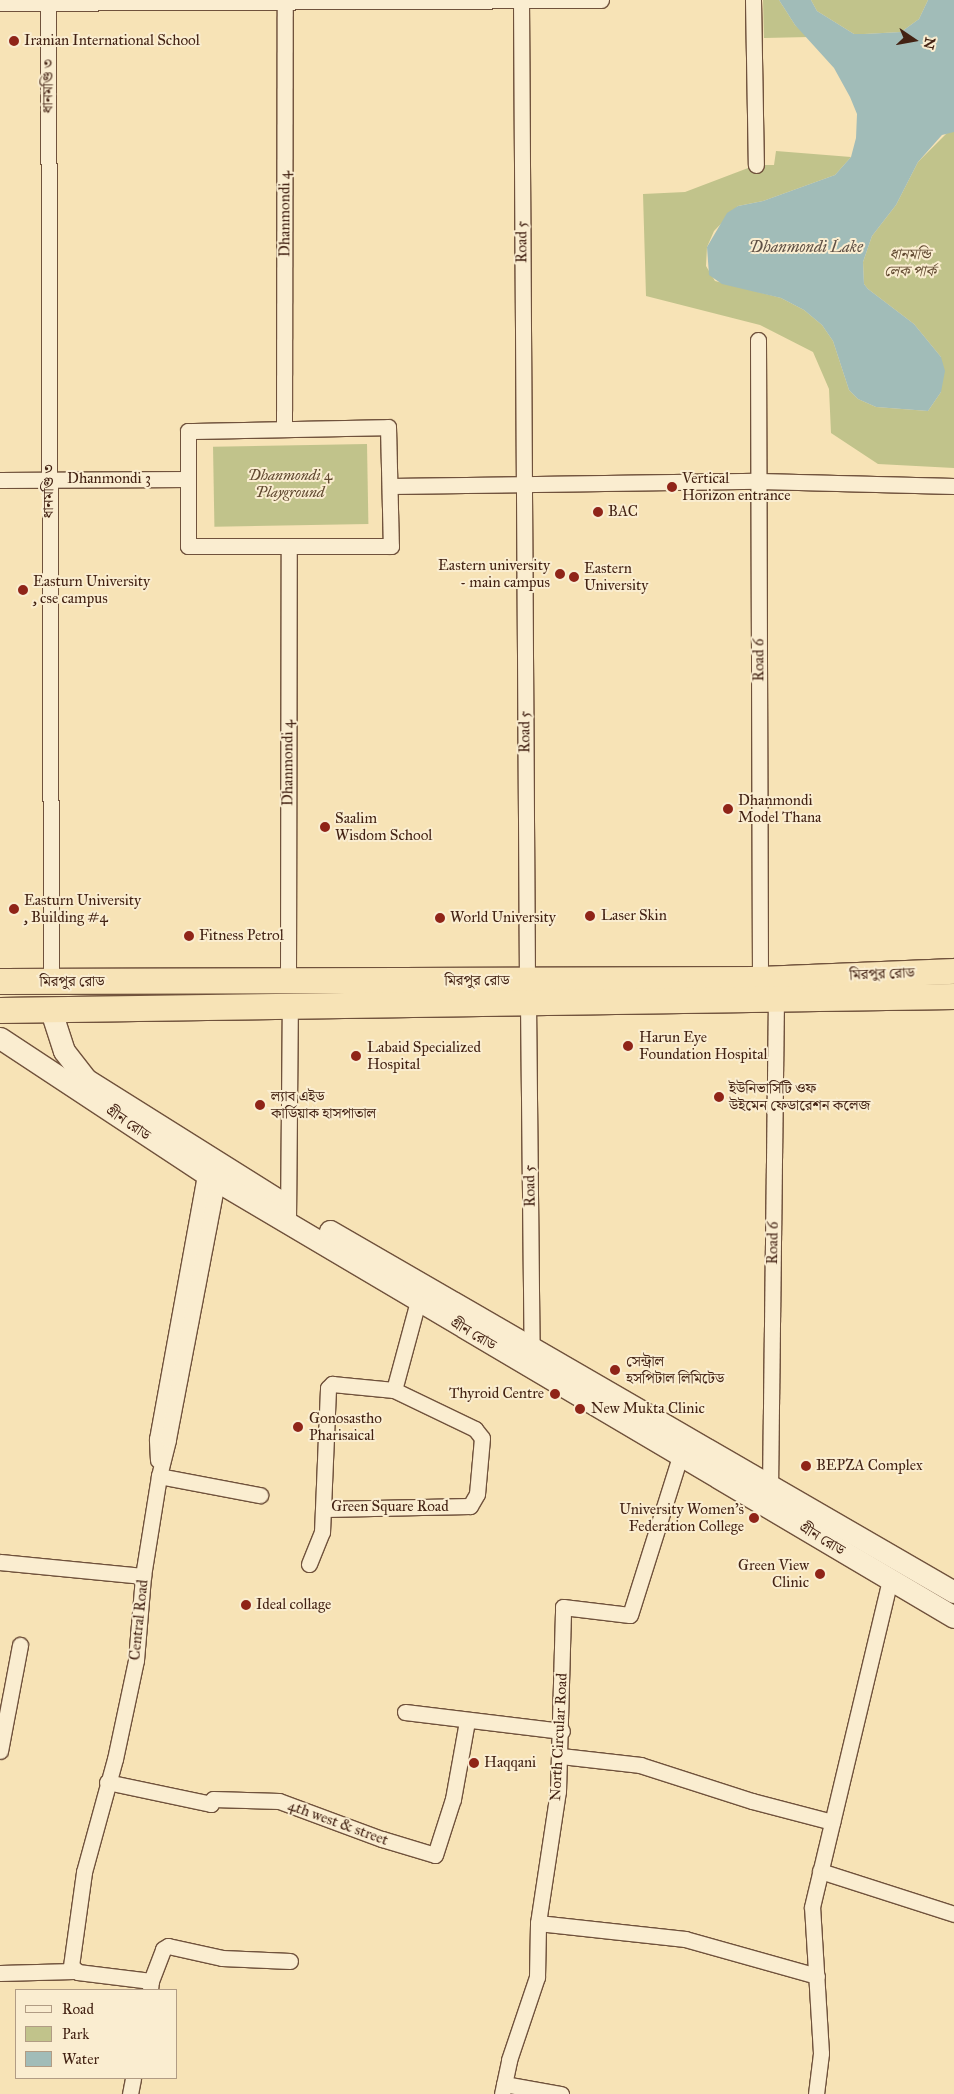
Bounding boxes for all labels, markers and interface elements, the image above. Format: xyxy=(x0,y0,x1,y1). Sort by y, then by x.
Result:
north arrow xyxy=(889,15,939,65)
place label: Iranian International School xyxy=(24,32,200,50)
marker: Iranian International School xyxy=(8,35,20,47)
text: N xyxy=(920,36,939,51)
street label: ধানমণ্ডি ৩ xyxy=(39,59,57,113)
street label: Dhanmondi 4 xyxy=(276,171,294,257)
street label: Road 5 xyxy=(513,221,531,263)
water label: Dhanmondi Lake xyxy=(749,237,863,257)
park label: ধানমন্ডি লেক পার্ক xyxy=(884,245,936,280)
street label: ধানমণ্ডি ৩ xyxy=(40,464,58,518)
park label: Dhanmondi 4 Playground xyxy=(248,466,332,501)
place label: Vertical Horizon entrance xyxy=(682,469,790,504)
street label: Dhanmondi 3 xyxy=(67,470,151,488)
marker: Vertical Horizon entrance xyxy=(666,481,678,493)
place label: BAC xyxy=(608,503,638,521)
marker: BAC xyxy=(592,506,604,518)
place label: Eastern university - main campus xyxy=(438,556,550,591)
place label: Eastern University xyxy=(584,559,648,594)
marker: Eastern university - main campus xyxy=(554,568,566,580)
marker: Eastern University xyxy=(568,571,580,583)
place label: Easturn University , cse campus xyxy=(33,572,150,607)
marker: Easturn University , cse campus xyxy=(17,584,29,596)
street label: Road 6 xyxy=(750,639,768,681)
street label: Road 5 xyxy=(516,711,534,753)
street label: Dhanmondi 4 xyxy=(279,720,297,806)
place label: Dhanmondi Model Thana xyxy=(738,791,821,826)
marker: Dhanmondi Model Thana xyxy=(722,803,734,815)
place label: Saalim Wisdom School xyxy=(335,809,432,844)
marker: Saalim Wisdom School xyxy=(319,821,331,833)
place label: Easturn University , Building #4 xyxy=(24,891,141,926)
marker: Easturn University , Building #4 xyxy=(8,903,20,915)
place label: Laser Skin xyxy=(601,907,667,925)
place label: World University xyxy=(450,909,556,927)
marker: Laser Skin xyxy=(583,909,597,923)
marker: World University xyxy=(434,912,446,924)
place label: Fitness Petrol xyxy=(199,927,284,945)
marker: Fitness Petrol xyxy=(183,930,195,942)
street label: মিরপুর রোড xyxy=(849,964,915,984)
street label: মিরপুর রোড xyxy=(444,972,510,990)
street label: মিরপুর রোড xyxy=(39,973,105,991)
place label: Harun Eye Foundation Hospital xyxy=(639,1028,768,1063)
place label: Labaid Specialized Hospital xyxy=(367,1038,481,1073)
marker: Harun Eye Foundation Hospital xyxy=(621,1039,635,1053)
marker: Labaid Specialized Hospital xyxy=(349,1049,363,1063)
place label: ইউনিভার্সিটি ওফ উইমেন ফেডারেশন কলেজ xyxy=(729,1079,870,1114)
place label: ল্যাব এইড কার্ডিয়াক হাসপাতাল xyxy=(271,1087,376,1122)
marker: ইউনিভার্সিটি ওফ উইমেন ফেডারেশন কলেজ xyxy=(713,1091,725,1103)
marker: ল্যাব এইড কার্ডিয়াক হাসপাতাল xyxy=(253,1098,267,1112)
street label: গ্রীন রোড xyxy=(102,1102,154,1144)
street label: Road 5 xyxy=(521,1165,539,1207)
street label: Road 6 xyxy=(764,1221,782,1265)
street label: গ্রীন রোড xyxy=(447,1314,499,1354)
place label: সেন্ট্রাল হসপিটাল লিমিটেড xyxy=(626,1352,724,1387)
marker: সেন্ট্রাল হসপিটাল লিমিটেড xyxy=(608,1363,622,1377)
place label: Thyroid Centre xyxy=(449,1385,544,1403)
marker: Thyroid Centre xyxy=(548,1387,562,1401)
place label: New Mukta Clinic xyxy=(591,1400,705,1418)
marker: New Mukta Clinic xyxy=(573,1402,587,1416)
place label: Gonosastho Pharisaical xyxy=(309,1409,382,1444)
marker: Gonosastho Pharisaical xyxy=(291,1420,305,1434)
place label: BEPZA Complex xyxy=(816,1457,923,1475)
marker: BEPZA Complex xyxy=(800,1460,812,1472)
street label: Green Square Road xyxy=(331,1498,449,1516)
place label: University Women's Federation College xyxy=(619,1500,744,1535)
marker: University Women's Federation College xyxy=(748,1512,760,1524)
street label: গ্রীন রোড xyxy=(796,1518,848,1560)
place label: Green View Clinic xyxy=(738,1556,809,1591)
marker: Green View Clinic xyxy=(813,1567,827,1581)
street label: Central Road xyxy=(126,1579,152,1661)
place label: Ideal collage xyxy=(256,1596,331,1614)
marker: Ideal collage xyxy=(240,1599,252,1611)
street label: North Circular Road xyxy=(547,1673,571,1801)
place label: Haqqani xyxy=(484,1754,536,1772)
marker: Haqqani xyxy=(468,1757,480,1769)
street label: 4th west & street xyxy=(285,1797,391,1849)
legend xyxy=(15,1989,178,2079)
text: Road xyxy=(62,2000,94,2018)
text: Park xyxy=(62,2025,89,2043)
text: Water xyxy=(62,2050,99,2068)

